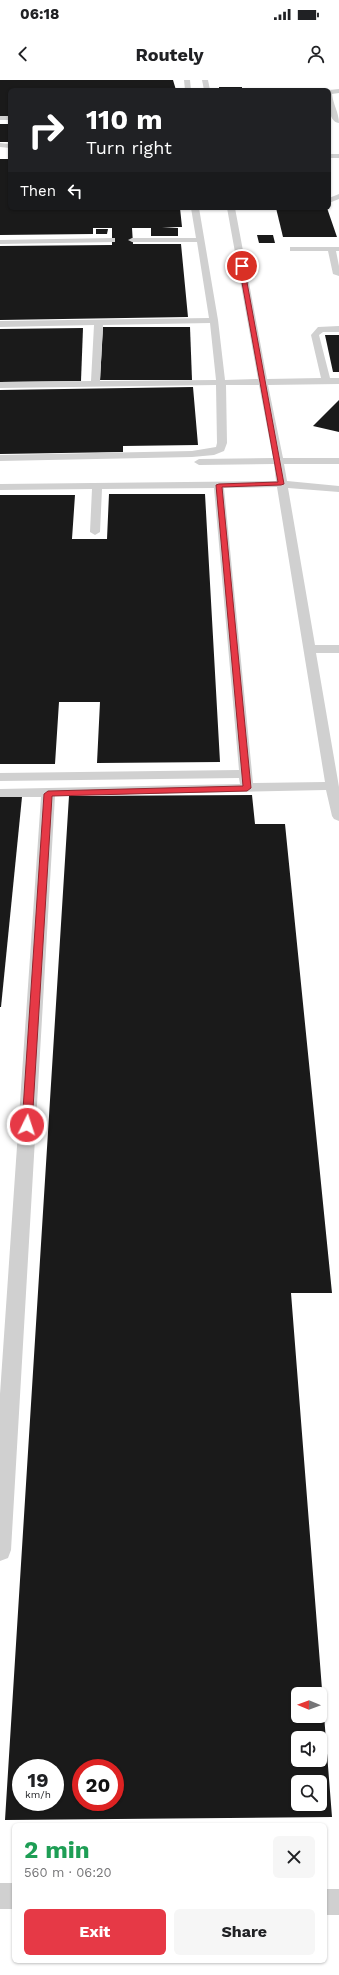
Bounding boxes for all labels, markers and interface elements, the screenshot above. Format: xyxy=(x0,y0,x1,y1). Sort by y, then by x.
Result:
text: 06:18 xyxy=(20,5,59,23)
icon: back xyxy=(12,43,34,65)
icon: person xyxy=(305,43,327,65)
text: Routely xyxy=(135,44,204,65)
text: 110 m xyxy=(86,103,163,136)
icon: right xyxy=(20,104,72,156)
text: Turn right xyxy=(86,137,172,158)
icon: left xyxy=(64,180,86,202)
text: Then xyxy=(20,182,56,200)
pin xyxy=(225,249,259,283)
icon: arrive xyxy=(231,255,253,277)
position arrow xyxy=(6,1104,48,1146)
north arrow xyxy=(291,1687,327,1723)
map controls xyxy=(291,1687,327,1811)
button: sound xyxy=(291,1731,327,1767)
speed limit sign: 20 xyxy=(72,1759,124,1811)
text: 19 xyxy=(28,1768,48,1792)
button: search xyxy=(291,1775,327,1811)
text: km/h xyxy=(25,1789,51,1800)
text: 2 min xyxy=(24,1836,90,1864)
button: close xyxy=(273,1836,315,1878)
text: 560 m · 06:20 xyxy=(24,1865,112,1880)
button: Exit xyxy=(24,1909,166,1955)
button: Share xyxy=(174,1909,315,1955)

